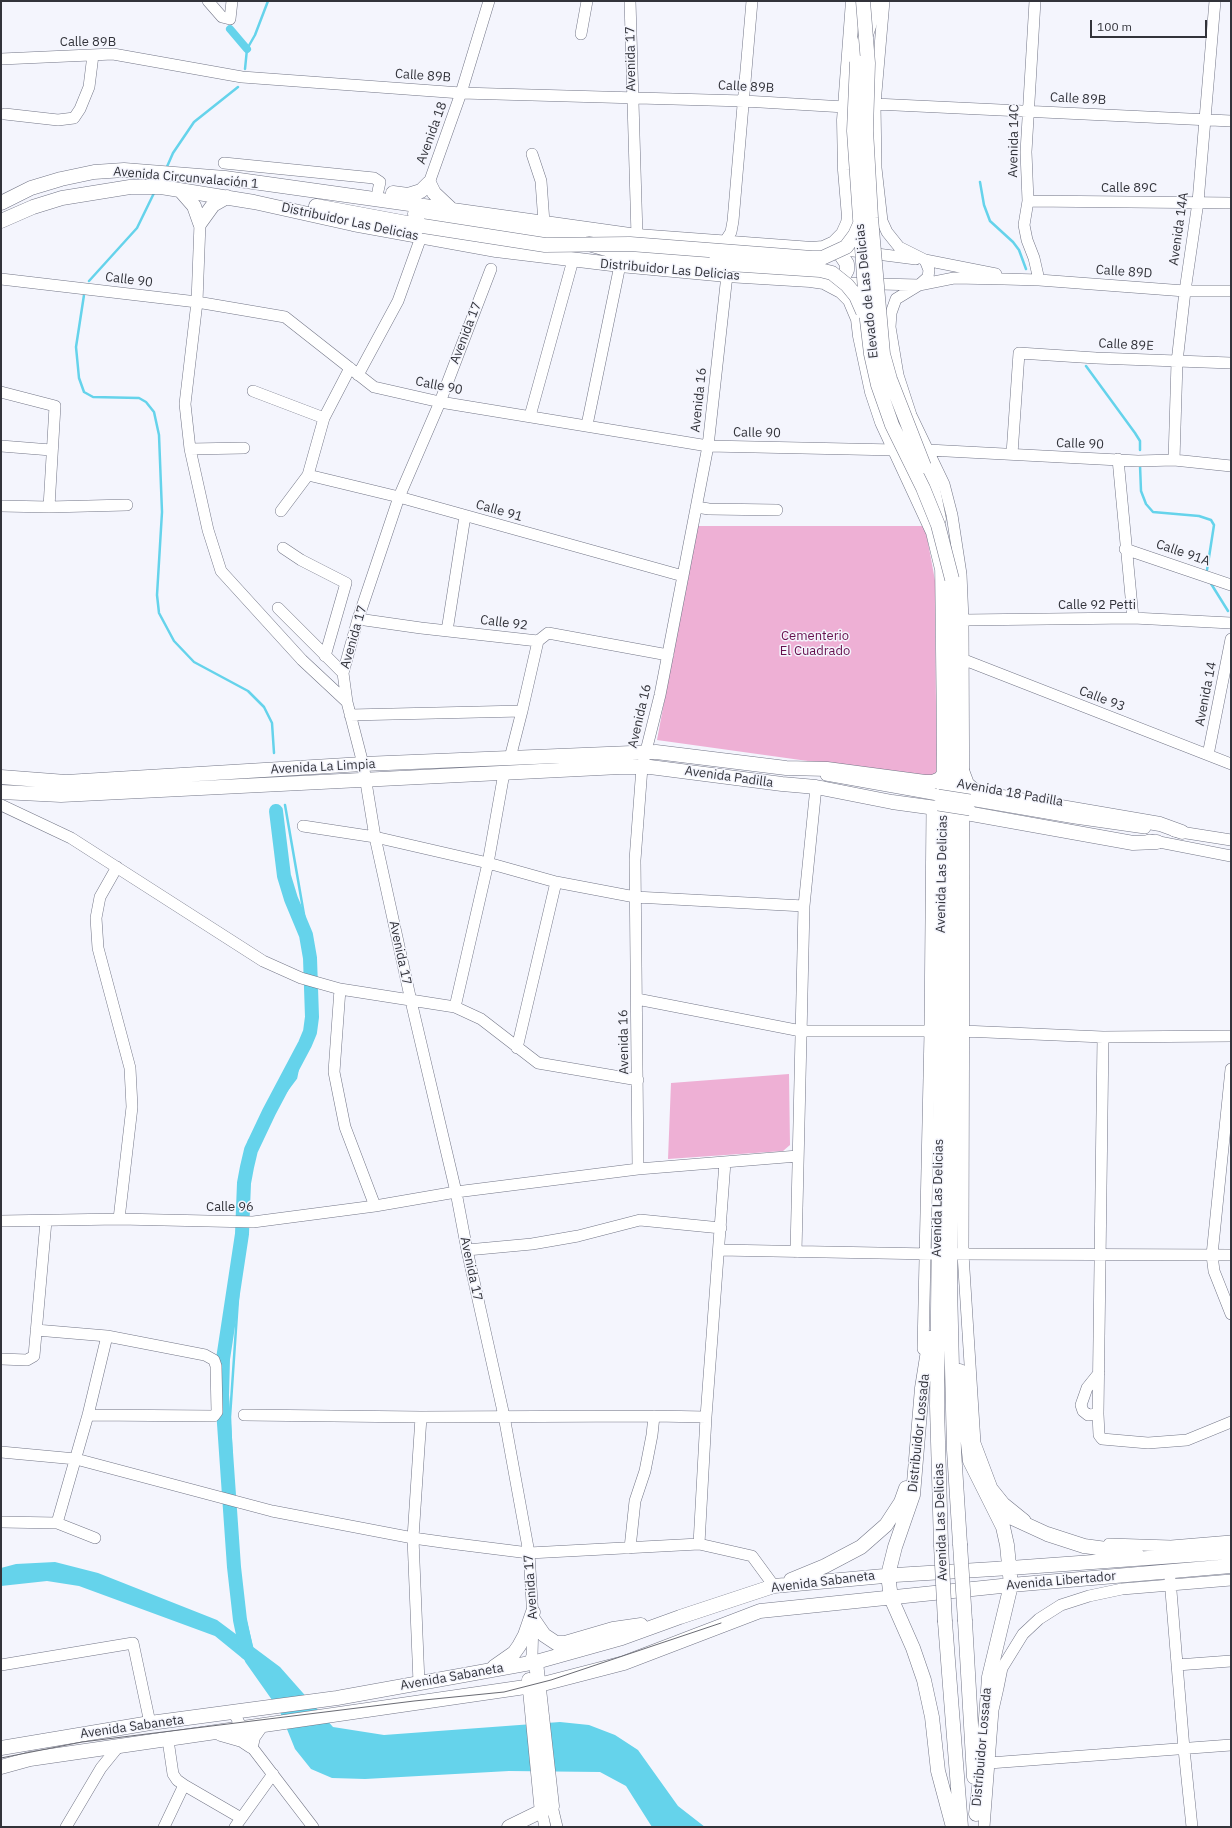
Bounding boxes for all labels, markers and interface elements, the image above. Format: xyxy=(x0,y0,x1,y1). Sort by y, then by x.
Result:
scale bar xyxy=(1092,12,1209,38)
text: 100 m xyxy=(1097,19,1132,34)
street label: Avenida 17 xyxy=(623,26,639,92)
street label: Calle 89B xyxy=(60,34,116,50)
street label: Calle 89B xyxy=(394,66,452,86)
street label: Calle 89B xyxy=(717,78,775,96)
street label: Calle 89B xyxy=(1049,90,1107,108)
street label: Avenida 18 xyxy=(414,100,450,166)
street label: Avenida 14C xyxy=(1006,104,1022,178)
street label: Avenida Circunvalación 1 xyxy=(113,164,259,192)
street label: Calle 89C xyxy=(1101,180,1157,196)
street label: Avenida 14A xyxy=(1166,191,1192,267)
street label: Distribuidor Las Delicias xyxy=(280,200,420,244)
street label: Elevado de Las Delicias xyxy=(852,223,882,359)
street label: Distribuidor Las Delicias xyxy=(599,256,741,284)
street label: Calle 89D xyxy=(1095,262,1153,282)
street label: Calle 90 xyxy=(104,269,154,291)
street label: Avenida 17 xyxy=(447,300,485,366)
street label: Calle 89E xyxy=(1098,336,1154,354)
street label: Avenida 16 xyxy=(688,367,710,433)
street label: Calle 90 xyxy=(414,374,464,398)
street label: Calle 90 xyxy=(733,425,781,441)
street label: Calle 90 xyxy=(1056,435,1104,453)
street label: Calle 91 xyxy=(474,497,524,525)
street label: Calle 91A xyxy=(1154,536,1212,570)
street label: Calle 92 Petti xyxy=(1058,597,1136,613)
street label: Avenida 17 xyxy=(338,603,370,671)
street label: Calle 92 xyxy=(479,612,529,634)
park label: Cementerio El Cuadrado xyxy=(780,628,850,659)
street label: Avenida 14 xyxy=(1192,660,1220,728)
street label: Avenida 16 xyxy=(625,682,655,750)
street label: Calle 93 xyxy=(1077,683,1127,715)
street label: Avenida La Limpia xyxy=(270,756,376,778)
street label: Avenida Padilla xyxy=(684,763,774,791)
street label: Avenida 18 Padilla xyxy=(956,776,1064,810)
street label: Avenida Las Delicias xyxy=(933,815,951,933)
street label: Avenida 17 xyxy=(386,919,414,987)
street label: Avenida 16 xyxy=(616,1009,632,1075)
street label: Avenida Las Delicias xyxy=(929,1139,947,1257)
street label: Calle 96 xyxy=(206,1199,254,1215)
street label: Avenida 17 xyxy=(457,1235,485,1303)
street label: Distribuidor Lossada xyxy=(905,1373,933,1493)
street label: Avenida Las Delicias xyxy=(931,1463,951,1581)
street label: Avenida 17 xyxy=(521,1554,541,1620)
street label: Avenida Sabaneta xyxy=(770,1568,876,1596)
street label: Avenida Libertador xyxy=(1006,1568,1116,1594)
street label: Avenida Sabaneta xyxy=(399,1660,505,1694)
street label: Distribuidor Lossada xyxy=(969,1687,995,1807)
street label: Avenida Sabaneta xyxy=(79,1712,185,1742)

